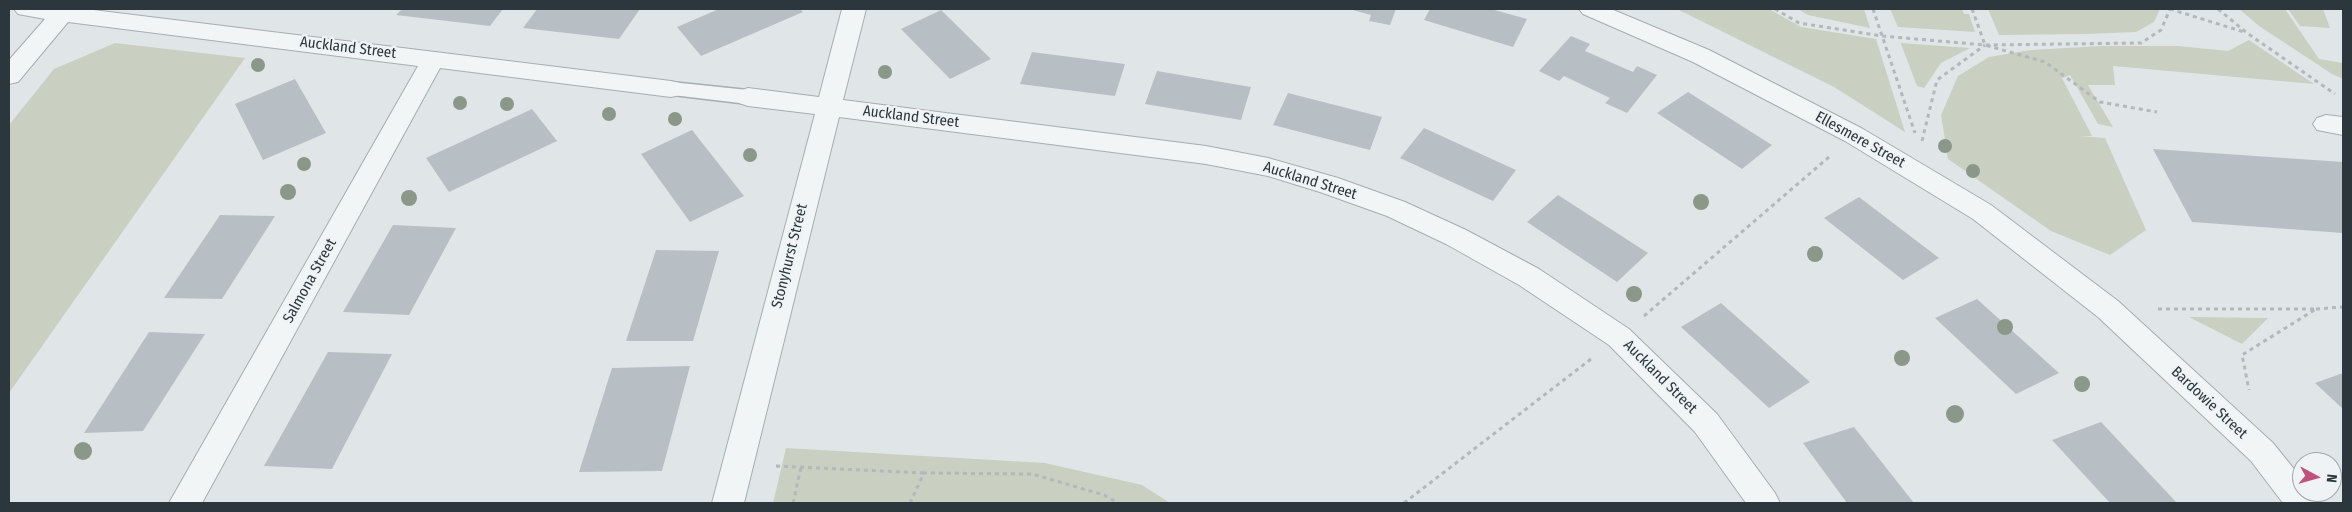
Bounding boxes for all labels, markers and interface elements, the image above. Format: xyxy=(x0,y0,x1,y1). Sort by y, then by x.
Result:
street label: Auckland Street xyxy=(299,33,397,63)
street label: Auckland Street xyxy=(862,102,960,132)
street label: Ellesmere Street xyxy=(1812,108,1908,172)
street label: Auckland Street xyxy=(1261,158,1359,204)
street label: Stonyhurst Street xyxy=(768,202,812,310)
street label: Salmona Street xyxy=(279,236,341,326)
street label: Auckland Street xyxy=(1619,336,1701,418)
street label: Bardowie Street xyxy=(2167,363,2251,443)
north arrow xyxy=(2292,452,2342,502)
text: N xyxy=(2323,473,2340,484)

